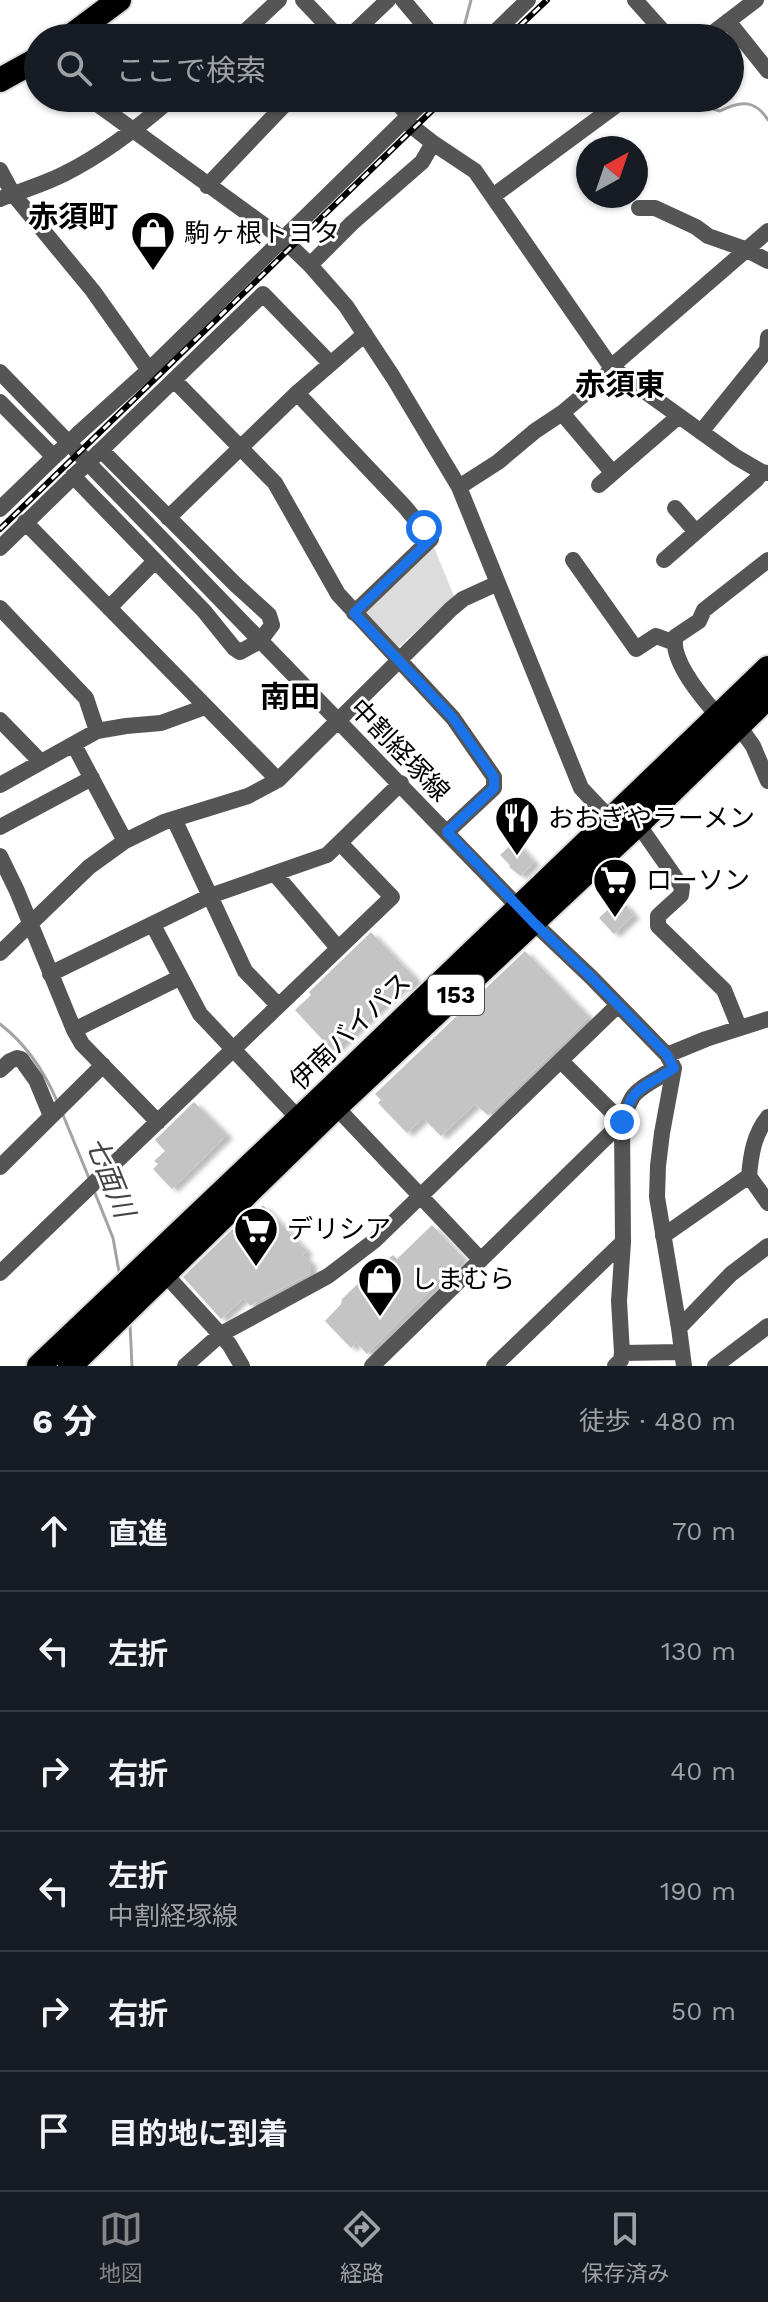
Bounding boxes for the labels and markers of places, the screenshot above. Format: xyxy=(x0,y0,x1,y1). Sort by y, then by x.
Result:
shop icon: 駒ヶ根トヨタ xyxy=(129,209,177,272)
place label: 駒ヶ根トヨタ xyxy=(184,218,340,248)
restaurant icon: おおぎやラーメン xyxy=(493,794,541,857)
place label: おおぎやラーメン xyxy=(548,803,755,833)
supermarket icon: ローソン xyxy=(591,856,639,919)
place label: ローソン xyxy=(646,865,750,895)
supermarket icon: デリシア xyxy=(232,1205,280,1268)
place label: デリシア xyxy=(287,1214,391,1244)
shop icon: しまむら xyxy=(356,1255,404,1318)
place label: しまむら xyxy=(411,1264,515,1294)

